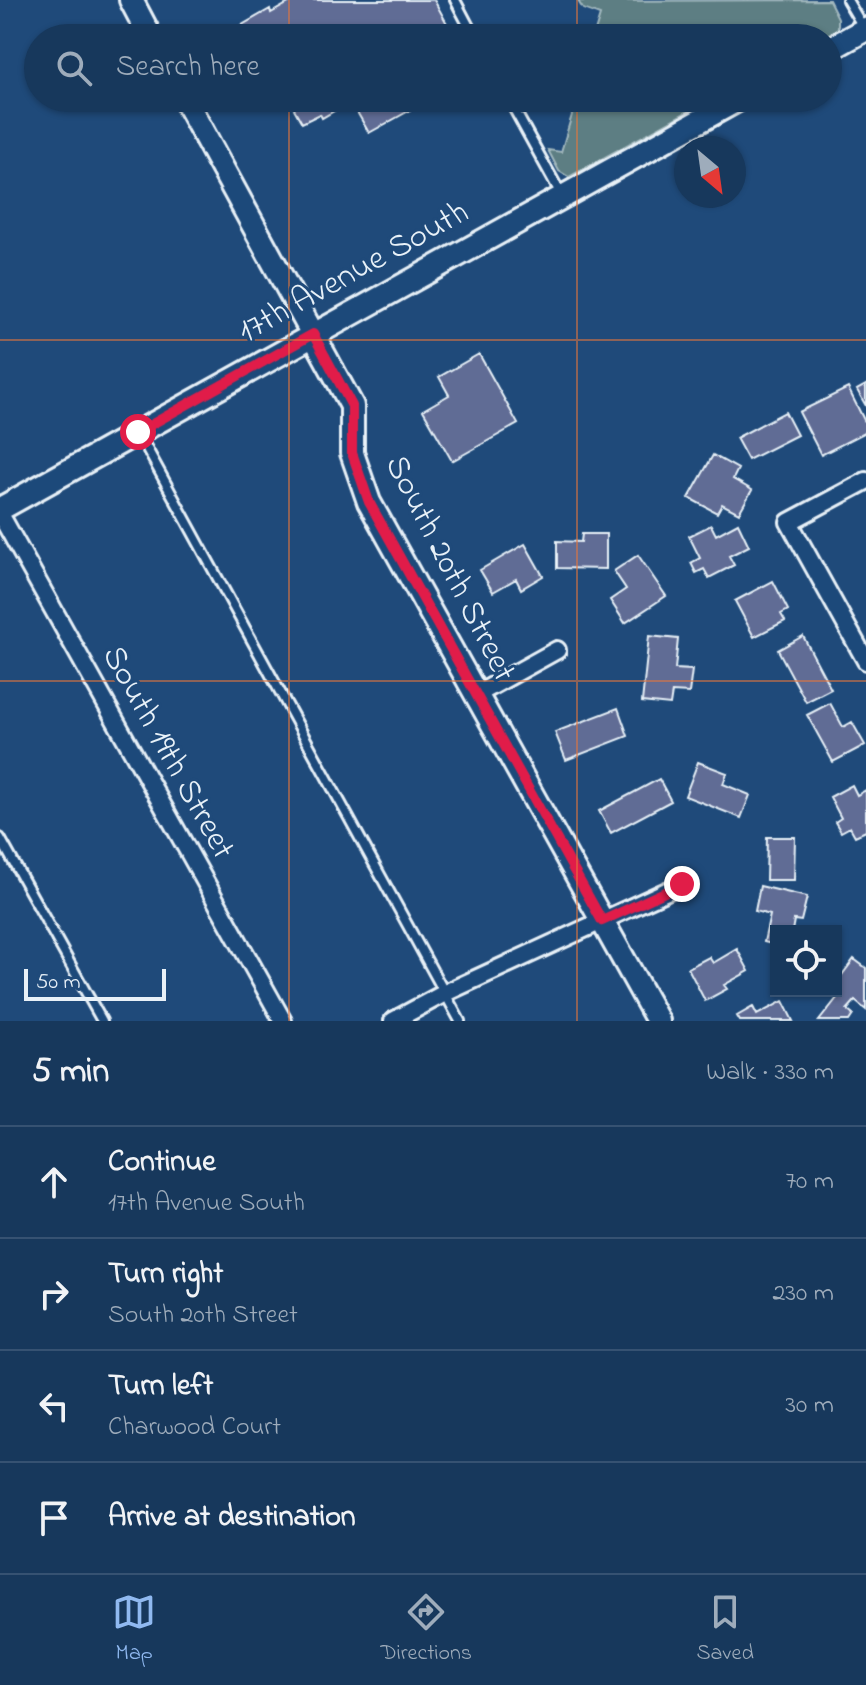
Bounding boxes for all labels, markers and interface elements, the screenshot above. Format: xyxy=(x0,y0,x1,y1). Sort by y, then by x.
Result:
search box xyxy=(24,24,842,112)
icon: search xyxy=(52,46,96,90)
text: Search here xyxy=(116,46,260,90)
north arrow xyxy=(674,136,746,208)
street label: 17th Avenue South xyxy=(229,189,479,357)
route start xyxy=(120,414,156,450)
street label: South 20th Street xyxy=(370,447,528,691)
street label: South 19th Street xyxy=(88,637,246,869)
route end xyxy=(664,866,700,902)
map controls xyxy=(770,925,842,997)
button: locate xyxy=(770,925,842,997)
scale bar xyxy=(24,965,166,1001)
text: 50 m xyxy=(36,967,81,999)
text: 5 min xyxy=(32,1048,109,1098)
text: Walk · 330 m xyxy=(706,1054,834,1092)
text: Continue xyxy=(108,1141,216,1185)
icon: ahead xyxy=(32,1160,76,1204)
text: 70 m xyxy=(785,1163,834,1201)
text: 17th Avenue South xyxy=(108,1185,305,1223)
text: Turn right xyxy=(108,1253,223,1297)
icon: right xyxy=(32,1272,76,1316)
text: 230 m xyxy=(772,1275,834,1313)
text: South 20th Street xyxy=(108,1297,298,1335)
text: Turn left xyxy=(108,1365,213,1409)
icon: left xyxy=(32,1384,76,1428)
text: 30 m xyxy=(785,1387,834,1425)
text: Charwood Court xyxy=(108,1409,281,1447)
icon: arrive xyxy=(32,1496,76,1540)
text: Arrive at destination xyxy=(108,1496,356,1540)
tab: Map xyxy=(112,1590,156,1670)
tab: Directions xyxy=(381,1590,472,1670)
tab: Saved xyxy=(696,1590,754,1670)

